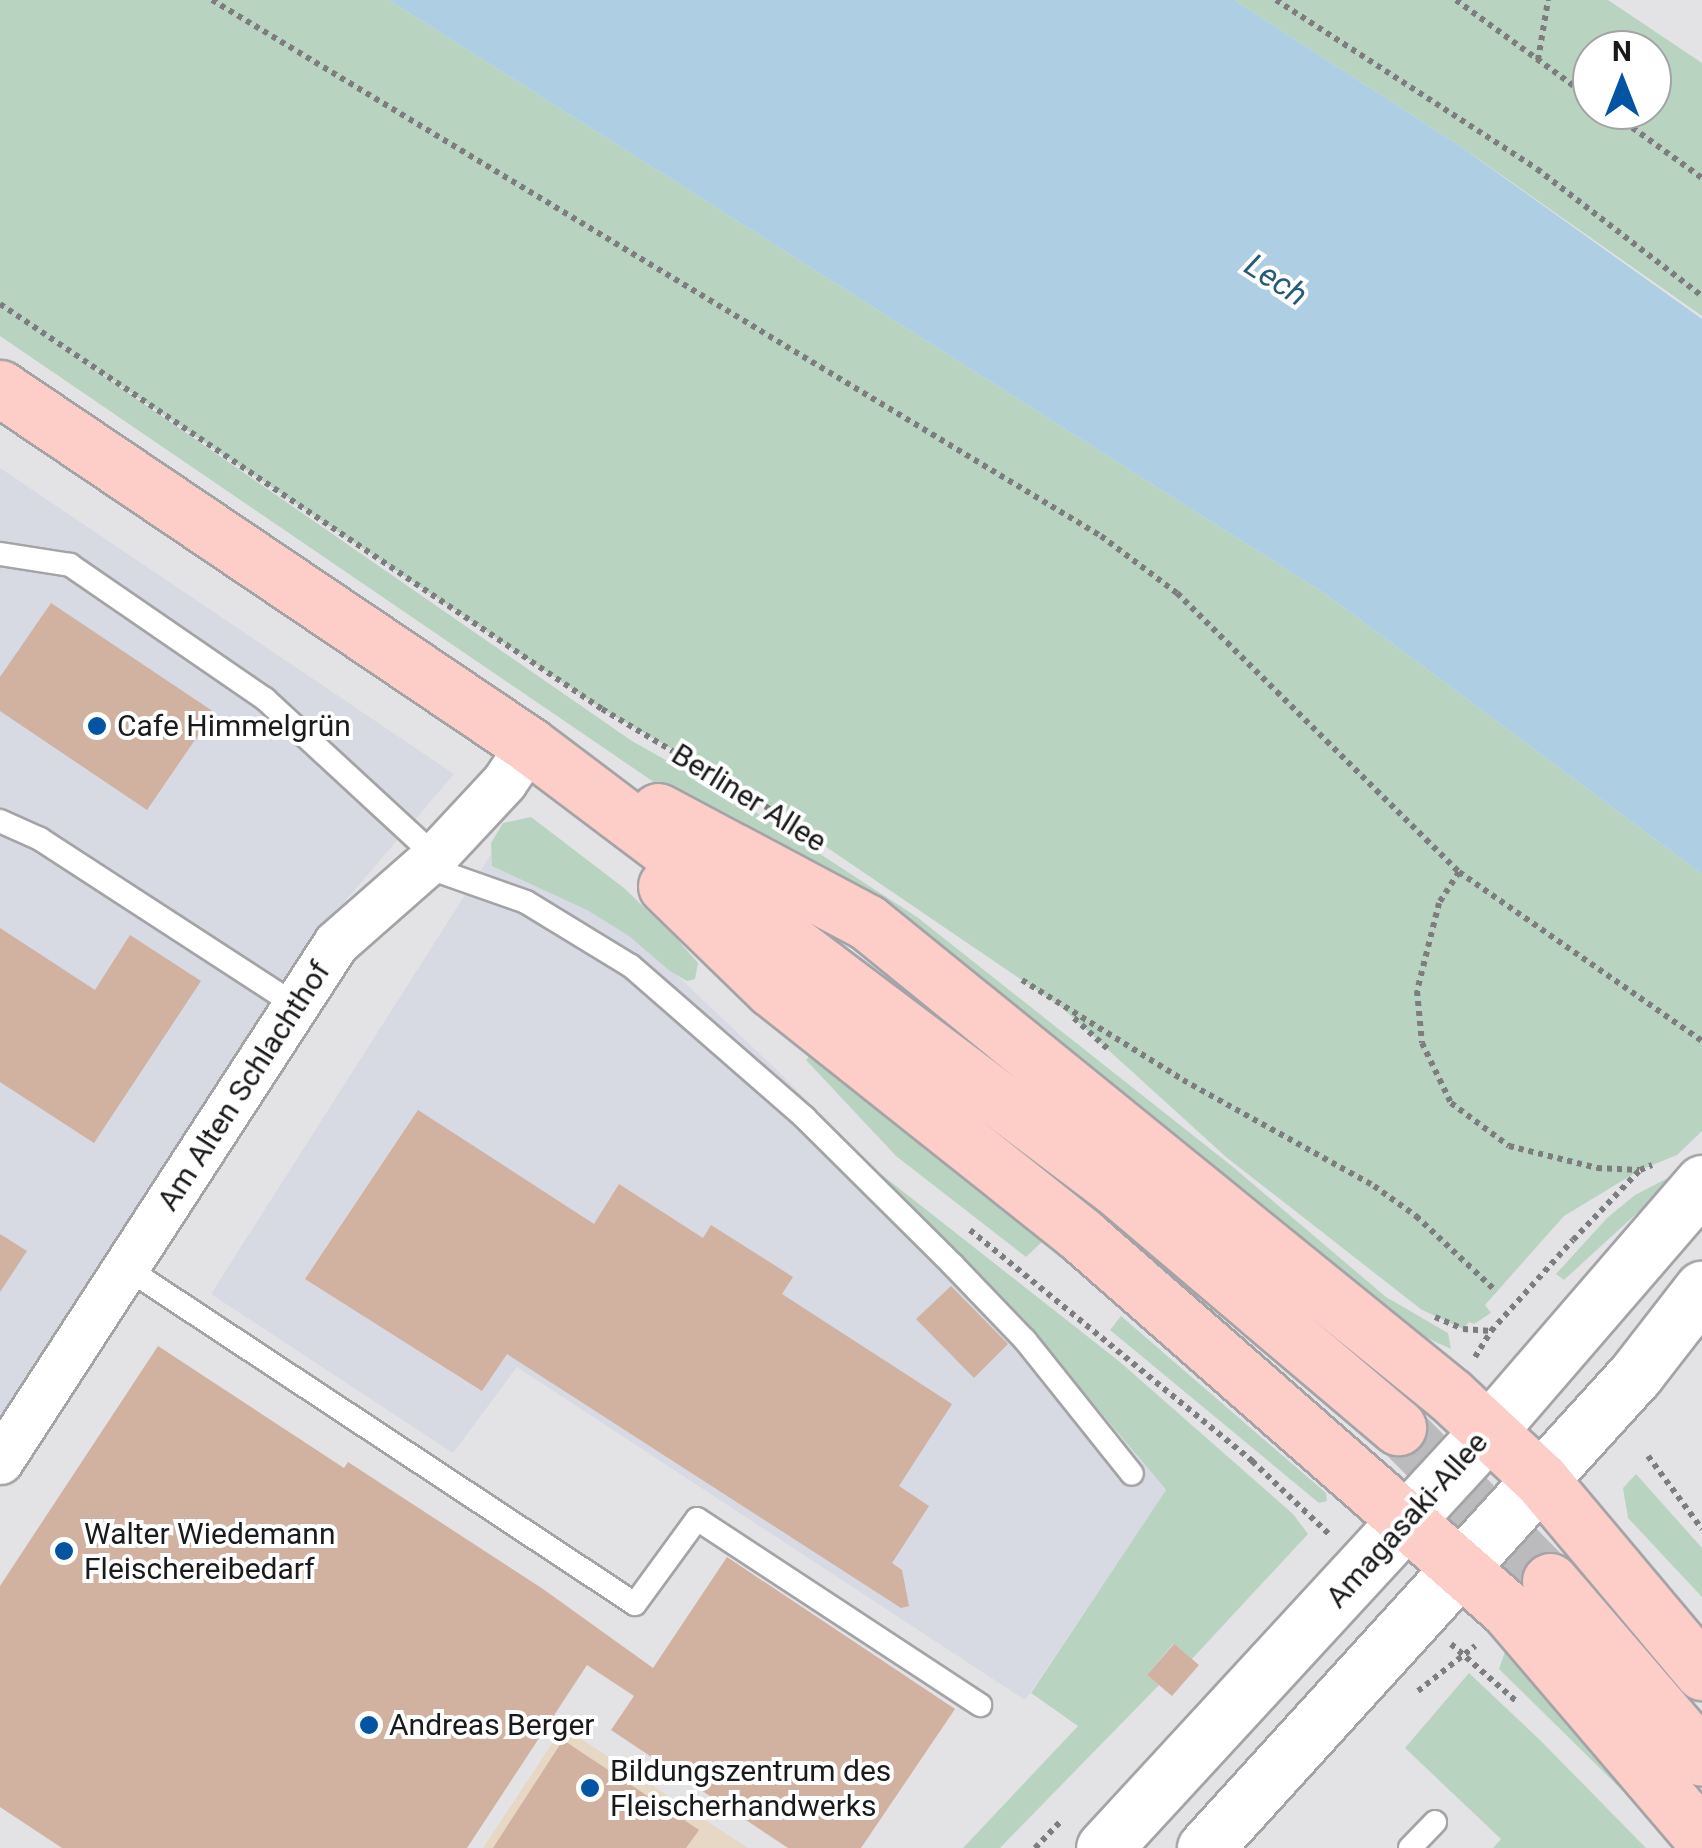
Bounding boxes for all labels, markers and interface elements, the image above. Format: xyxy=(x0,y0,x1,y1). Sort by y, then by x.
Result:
north arrow xyxy=(1572,30,1672,130)
text: N xyxy=(1612,35,1632,68)
water label: Lech xyxy=(1238,246,1314,314)
place label: Cafe Himmelgrün xyxy=(117,708,351,744)
marker: Cafe Himmelgrün xyxy=(86,715,108,737)
street label: Berliner Allee xyxy=(665,736,833,860)
street label: Am Alten Schlachthof xyxy=(150,955,338,1217)
street label: Amagasaki-Allee xyxy=(1319,1425,1495,1615)
place label: Walter Wiedemann Fleischereibedarf xyxy=(84,1516,335,1586)
marker: Walter Wiedemann Fleischereibedarf xyxy=(53,1540,75,1562)
place label: Andreas Berger xyxy=(389,1707,595,1743)
marker: Andreas Berger xyxy=(358,1714,380,1736)
place label: Bildungszentrum des Fleischerhandwerks xyxy=(610,1753,891,1824)
marker: Bildungszentrum des Fleischerhandwerks xyxy=(579,1777,601,1799)

